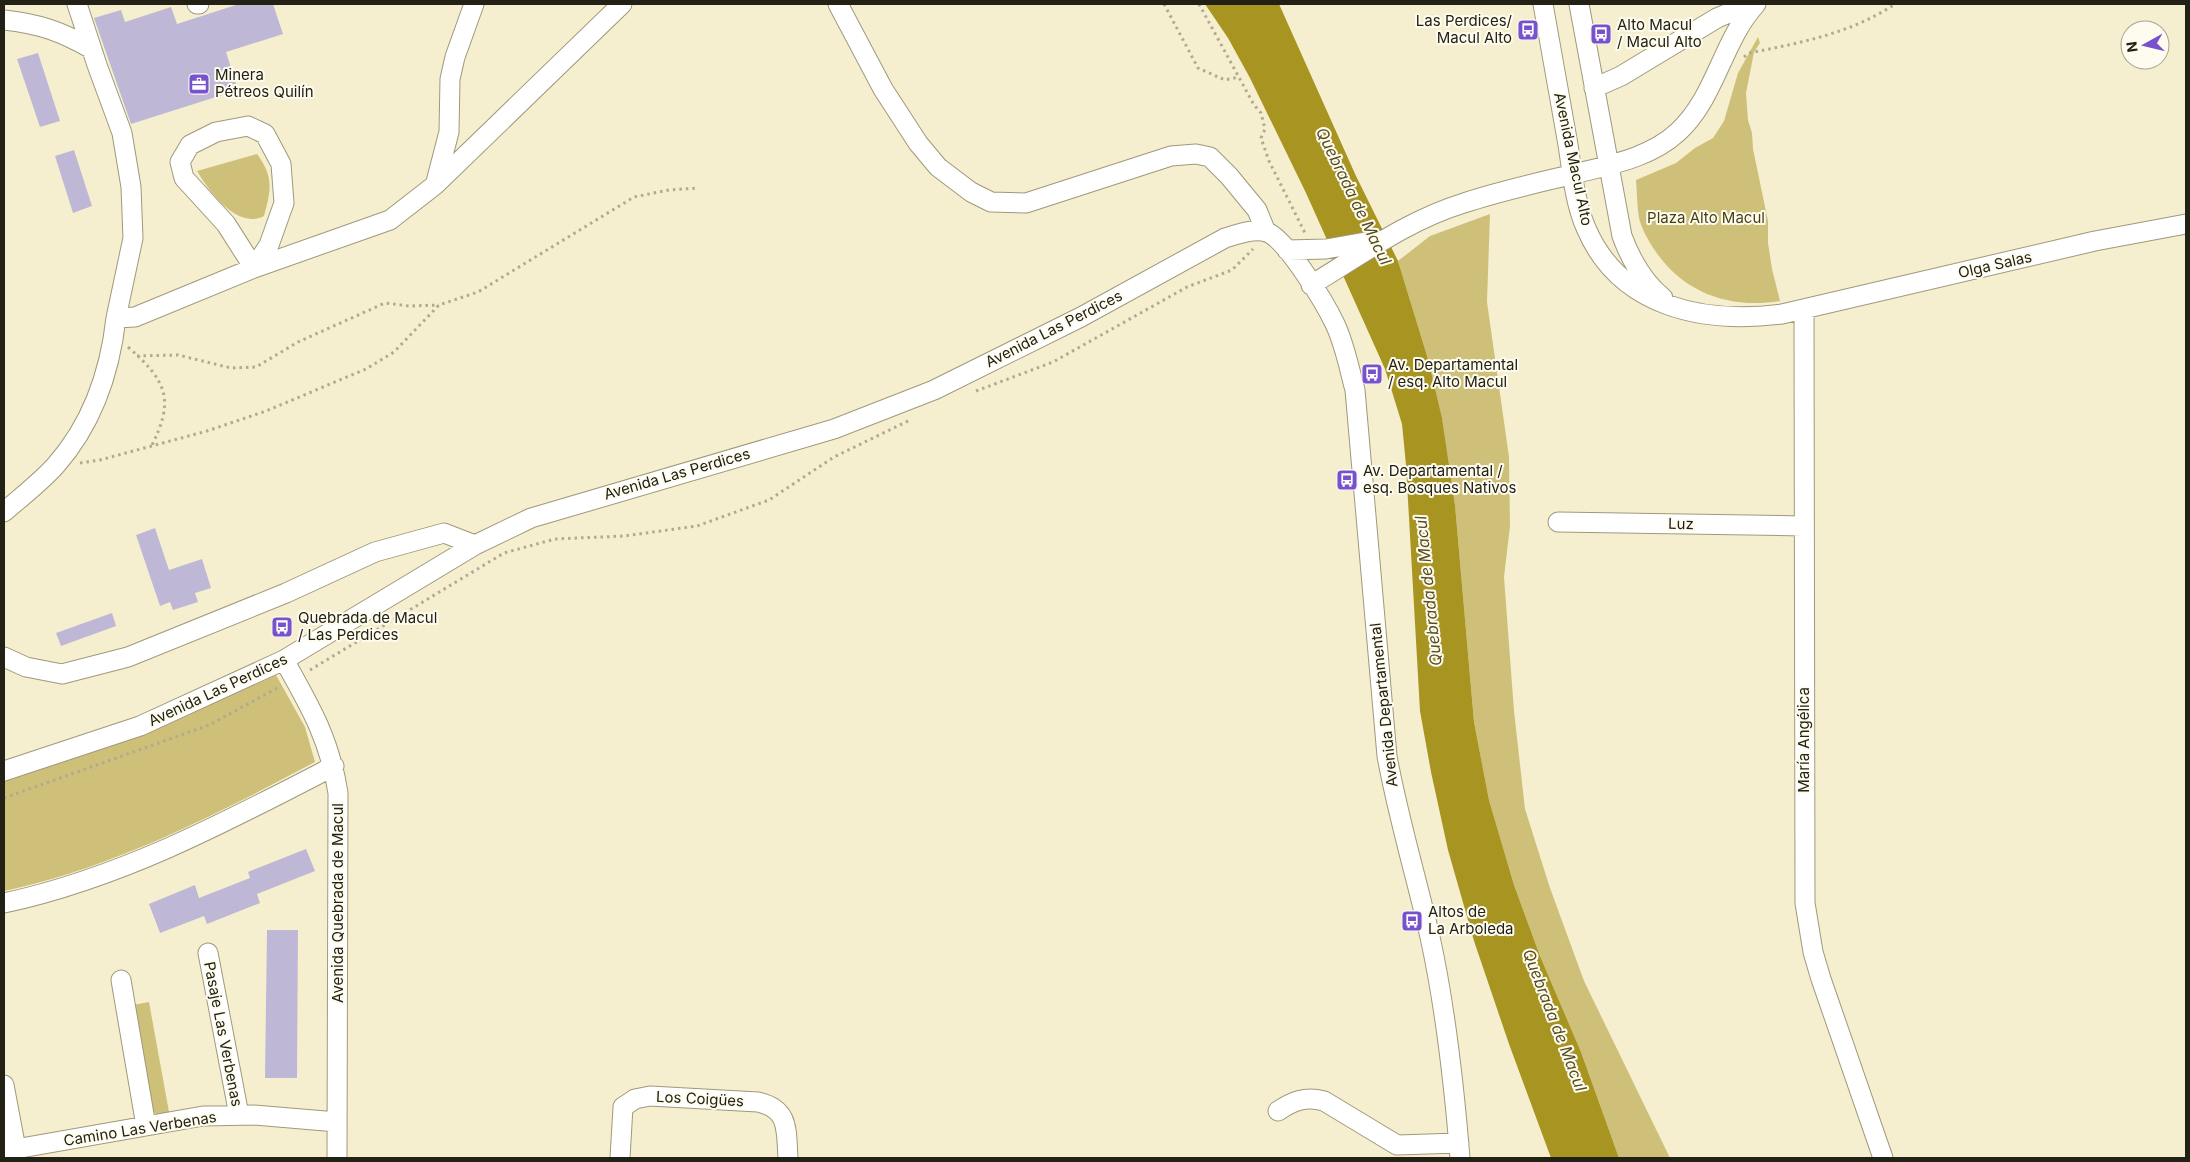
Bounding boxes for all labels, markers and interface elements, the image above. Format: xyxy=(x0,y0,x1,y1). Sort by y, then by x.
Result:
place label: Las Perdices/ Macul Alto xyxy=(1416,11,1513,47)
place label: Alto Macul / Macul Alto xyxy=(1617,15,1702,51)
bus stop icon: Las Perdices/ Macul Alto xyxy=(1516,18,1540,42)
north arrow xyxy=(2120,20,2170,70)
bus stop icon: Alto Macul / Macul Alto xyxy=(1589,22,1613,46)
text: N xyxy=(2122,40,2141,53)
place label: Minera Pétreos Quilín xyxy=(215,65,314,101)
office icon: Minera Pétreos Quilín xyxy=(187,72,211,96)
street label: Avenida Macul Alto xyxy=(1550,91,1597,227)
water label: Quebrada de Macul xyxy=(1312,124,1396,268)
park label: Plaza Alto Macul xyxy=(1647,208,1765,227)
street label: Olga Salas xyxy=(1956,247,2034,282)
street label: Avenida Las Perdices xyxy=(982,286,1126,371)
place label: Av. Departamental / esq. Alto Macul xyxy=(1388,355,1518,391)
bus stop icon: Av. Departamental / esq. Alto Macul xyxy=(1360,362,1384,386)
street label: Avenida Las Perdices xyxy=(602,444,752,504)
place label: Av. Departamental / esq. Bosques Nativos xyxy=(1363,461,1516,497)
bus stop icon: Av. Departamental / esq. Bosques Nativos xyxy=(1335,468,1359,492)
street label: Luz xyxy=(1668,514,1694,533)
water label: Quebrada de Macul xyxy=(1410,515,1446,667)
place label: Quebrada de Macul / Las Perdices xyxy=(298,608,437,644)
bus stop icon: Quebrada de Macul / Las Perdices xyxy=(270,615,294,639)
street label: Avenida Departamental xyxy=(1365,622,1402,788)
street label: Avenida Las Perdices xyxy=(145,649,290,730)
street label: María Angélica xyxy=(1794,687,1813,793)
street label: Avenida Quebrada de Macul xyxy=(328,803,347,1003)
place label: Altos de La Arboleda xyxy=(1428,902,1514,938)
bus stop icon: Altos de La Arboleda xyxy=(1400,909,1424,933)
water label: Quebrada de Macul xyxy=(1519,946,1591,1094)
street label: Pasaje Las Verbenas xyxy=(200,960,247,1108)
street label: Los Coigües xyxy=(656,1087,745,1110)
street label: Camino Las Verbenas xyxy=(62,1107,218,1150)

